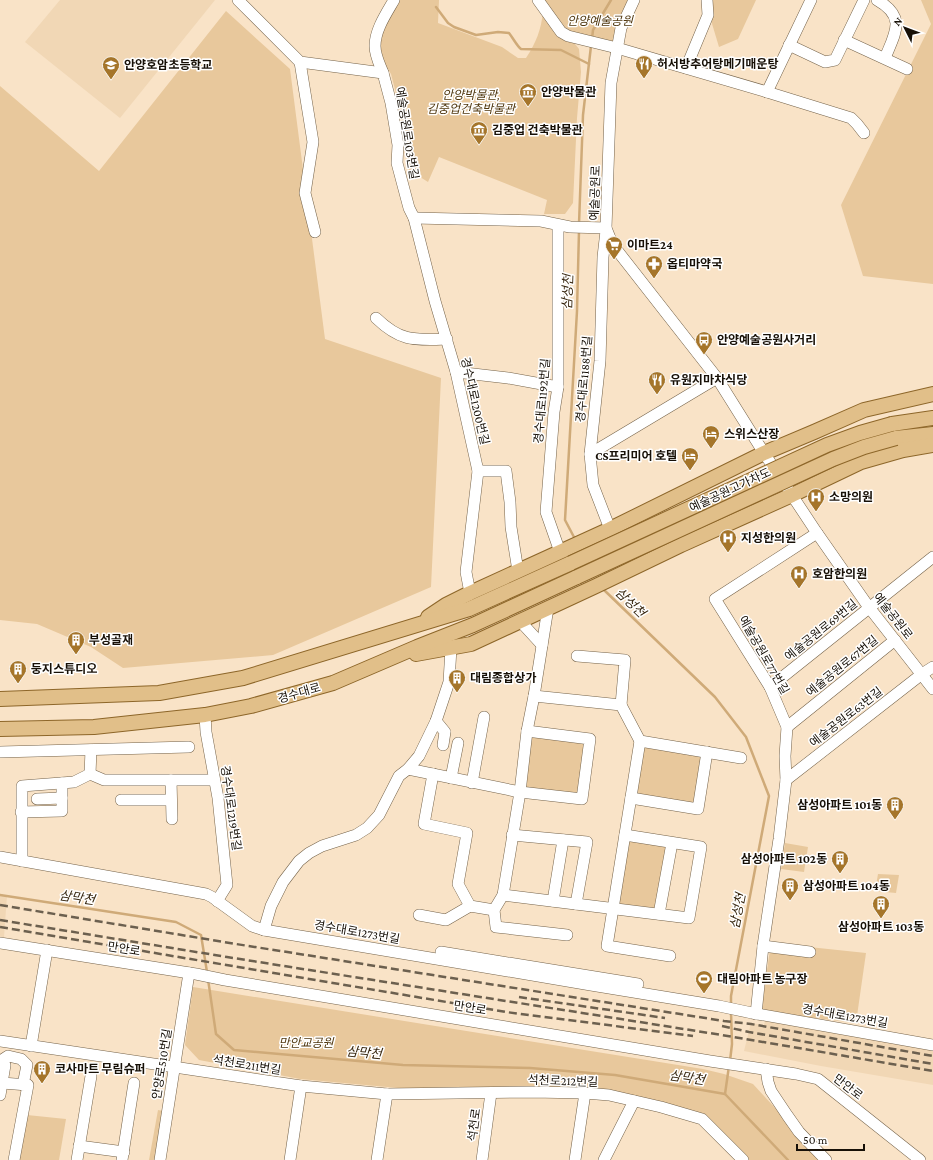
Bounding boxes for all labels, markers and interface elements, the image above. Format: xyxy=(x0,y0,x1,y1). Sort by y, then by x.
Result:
north arrow xyxy=(885,8,925,48)
park label: 안양예술공원 xyxy=(567,14,634,28)
text: N xyxy=(891,14,905,28)
restaurant icon: 허서방추어탕메기매운탕 xyxy=(634,54,654,79)
school or university icon: 안양호암초등학교 xyxy=(101,55,121,80)
place label: 허서방추어탕메기매운탕 xyxy=(657,57,778,71)
place label: 안양호암초등학교 xyxy=(124,58,212,72)
museum icon: 안양박물관 xyxy=(518,82,538,107)
place label: 안양박물관 xyxy=(541,85,596,99)
street label: 예술공원로103번길 xyxy=(393,86,421,180)
park label: 안양박물관, 김중업건축박물관 xyxy=(427,88,517,116)
museum icon: 김중업 건축박물관 xyxy=(469,120,489,145)
place label: 김중업 건축박물관 xyxy=(492,123,583,137)
street label: 예술공원로 xyxy=(587,165,603,221)
supermarket icon: 이마트24 xyxy=(604,235,624,260)
place label: 이마트24 xyxy=(627,238,673,252)
pharmacy icon: 옵티마약국 xyxy=(644,254,664,279)
place label: 옵티마약국 xyxy=(667,257,722,271)
water label: 삼성천 xyxy=(559,273,576,310)
bus stop icon: 안양예술공원사거리 xyxy=(694,330,714,355)
place label: 안양예술공원사거리 xyxy=(717,333,816,347)
street label: 경수대로1188번길 xyxy=(573,335,595,423)
street label: 경수대로1200번길 xyxy=(458,356,492,446)
street label: 경수대로1192번길 xyxy=(531,358,553,444)
restaurant icon: 유원지마차식당 xyxy=(647,370,667,395)
place label: 유원지마차식당 xyxy=(670,373,747,387)
hotel icon: 스위스산장 xyxy=(701,424,721,449)
place label: 스위스산장 xyxy=(724,427,779,441)
hotel icon: CS프리미어 호텔 xyxy=(680,446,700,471)
place label: CS프리미어 호텔 xyxy=(595,449,677,463)
street label: 예술공원고가차도 xyxy=(687,465,773,515)
hospital icon: 소망의원 xyxy=(806,487,826,512)
place label: 소망의원 xyxy=(829,490,873,504)
hospital icon: 지성한의원 xyxy=(718,528,738,553)
place label: 지성한의원 xyxy=(741,531,796,545)
hospital icon: 호암한의원 xyxy=(789,564,809,589)
place label: 호암한의원 xyxy=(812,567,867,581)
water label: 삼성천 xyxy=(613,584,650,621)
street label: 예술공원로 xyxy=(870,590,916,642)
street label: 예술공원로69번길 xyxy=(782,596,860,664)
street label: 예술공원로77번길 xyxy=(736,613,792,697)
building icon: 부성골재 xyxy=(66,630,86,655)
place label: 부성골재 xyxy=(89,633,133,647)
street label: 예술공원로67번길 xyxy=(803,633,881,699)
building icon: 둥지스튜디오 xyxy=(8,659,28,684)
place label: 둥지스튜디오 xyxy=(31,662,97,676)
building icon: 대림종합상가 xyxy=(447,668,467,693)
place label: 대림종합상가 xyxy=(470,671,536,685)
street label: 경수대로 xyxy=(276,680,322,706)
street label: 예술공원로63번길 xyxy=(807,684,885,750)
street label: 경수대로1219번길 xyxy=(218,764,244,852)
building icon: 삼성아파트 101동 xyxy=(885,795,905,820)
place label: 삼성아파트 101동 xyxy=(797,798,882,812)
building icon: 삼성아파트 102동 xyxy=(830,849,850,874)
place label: 삼성아파트 102동 xyxy=(741,852,827,866)
building icon: 삼성아파트 104동 xyxy=(780,876,800,901)
place label: 삼성아파트 104동 xyxy=(803,879,890,893)
water label: 삼막천 xyxy=(58,887,97,908)
water label: 삼성천 xyxy=(727,891,748,930)
building icon: 삼성아파트 103동 xyxy=(871,894,891,919)
street label: 경수대로1273번길 xyxy=(313,918,401,946)
place label: 삼성아파트 103동 xyxy=(838,920,924,934)
street label: 만안로 xyxy=(107,939,141,959)
sports icon: 대림아파트 농구장 xyxy=(694,969,714,994)
place label: 대림아파트 농구장 xyxy=(717,972,808,986)
street label: 만안로 xyxy=(453,998,487,1018)
street label: 경수대로1273번길 xyxy=(801,1002,889,1030)
street label: 안양로510번길 xyxy=(149,1028,175,1100)
park label: 만안교공원 xyxy=(278,1036,335,1050)
water label: 삼막천 xyxy=(345,1043,384,1062)
street label: 석천로211번길 xyxy=(212,1053,282,1077)
building icon: 코사마트 무림슈퍼 xyxy=(32,1059,52,1084)
place label: 코사마트 무림슈퍼 xyxy=(55,1062,146,1076)
water label: 삼막천 xyxy=(668,1067,707,1088)
street label: 만안로 xyxy=(831,1071,865,1103)
street label: 석천로212번길 xyxy=(527,1073,599,1089)
street label: 석천로 xyxy=(465,1108,483,1142)
scale bar xyxy=(797,1126,864,1152)
text: 50 m xyxy=(803,1133,828,1147)

